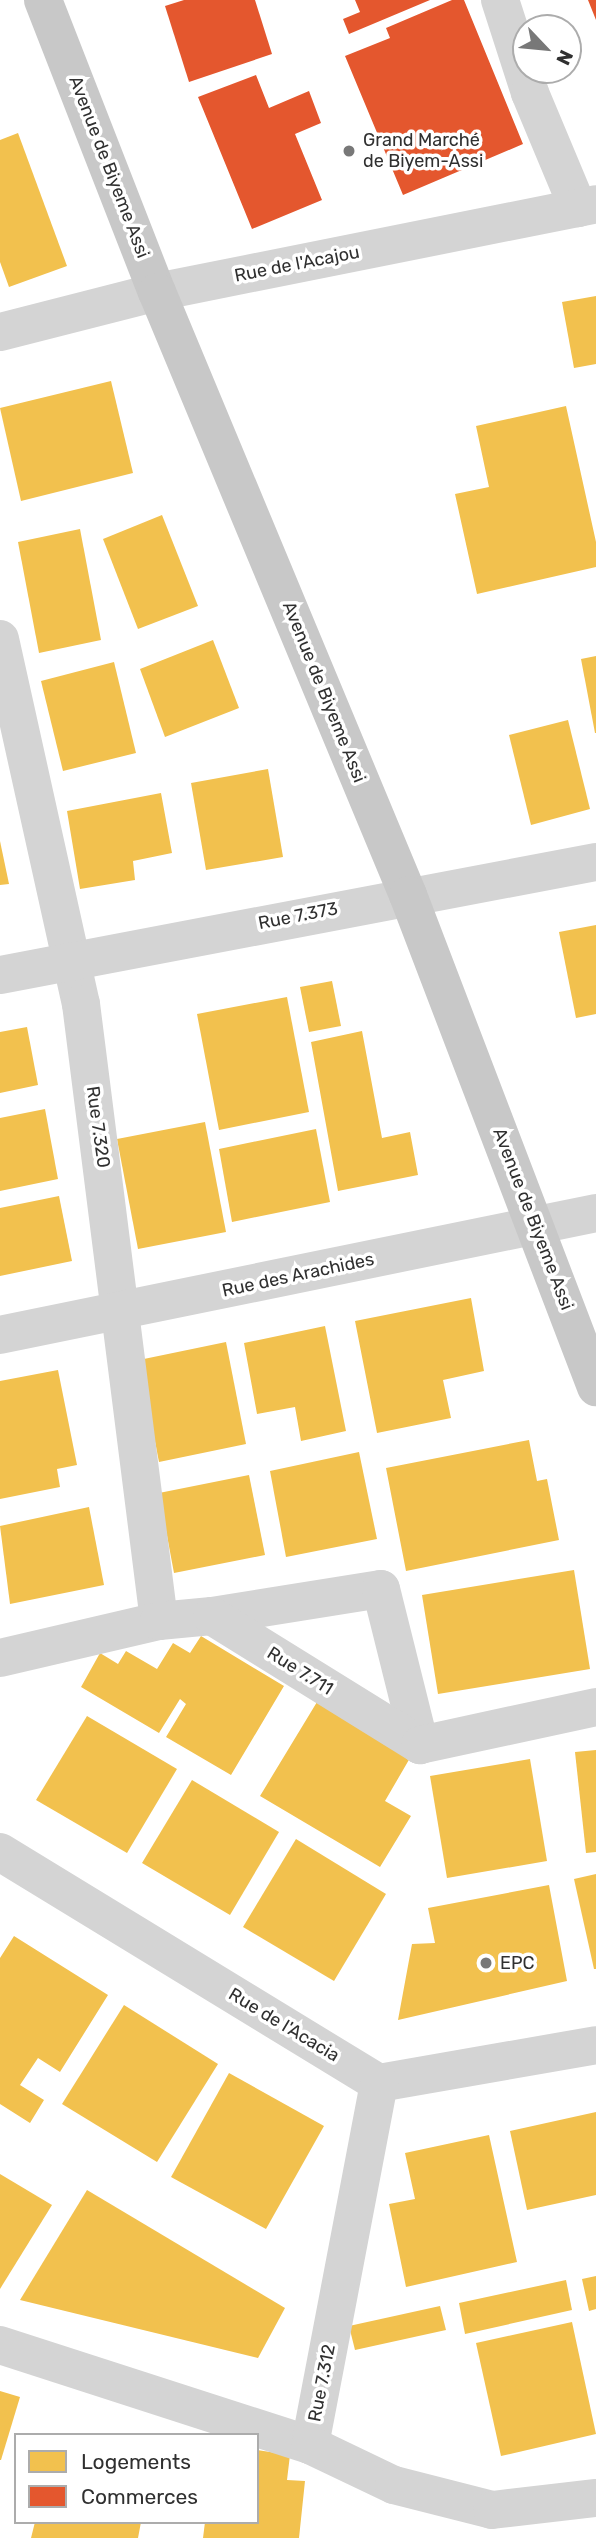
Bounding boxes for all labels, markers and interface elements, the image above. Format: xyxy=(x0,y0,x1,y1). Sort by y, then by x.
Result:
north arrow xyxy=(512,14,582,84)
text: N xyxy=(551,46,578,69)
street label: Avenue de Biyeme Assi xyxy=(64,73,154,261)
place label: Grand Marché de Biyem-Assi xyxy=(363,130,483,172)
marker: Grand Marché de Biyem-Assi xyxy=(341,143,357,159)
street label: Rue de l'Acajou xyxy=(233,241,361,287)
street label: Avenue de Biyeme Assi xyxy=(278,598,370,786)
street label: Rue 7.373 xyxy=(256,898,340,934)
street label: Rue 7.320 xyxy=(82,1085,114,1169)
street label: Avenue de Biyeme Assi xyxy=(488,1125,578,1313)
street label: Rue des Arachides xyxy=(220,1248,376,1302)
street label: Rue 7.711 xyxy=(263,1642,337,1700)
place label: EPC xyxy=(500,1952,534,1974)
marker: EPC xyxy=(478,1955,494,1971)
street label: Rue de l'Acacia xyxy=(225,1983,343,2067)
street label: Rue 7.312 xyxy=(304,2342,340,2424)
legend xyxy=(14,2433,259,2524)
text: Logements xyxy=(81,2449,191,2474)
text: Commerces xyxy=(81,2484,198,2509)

